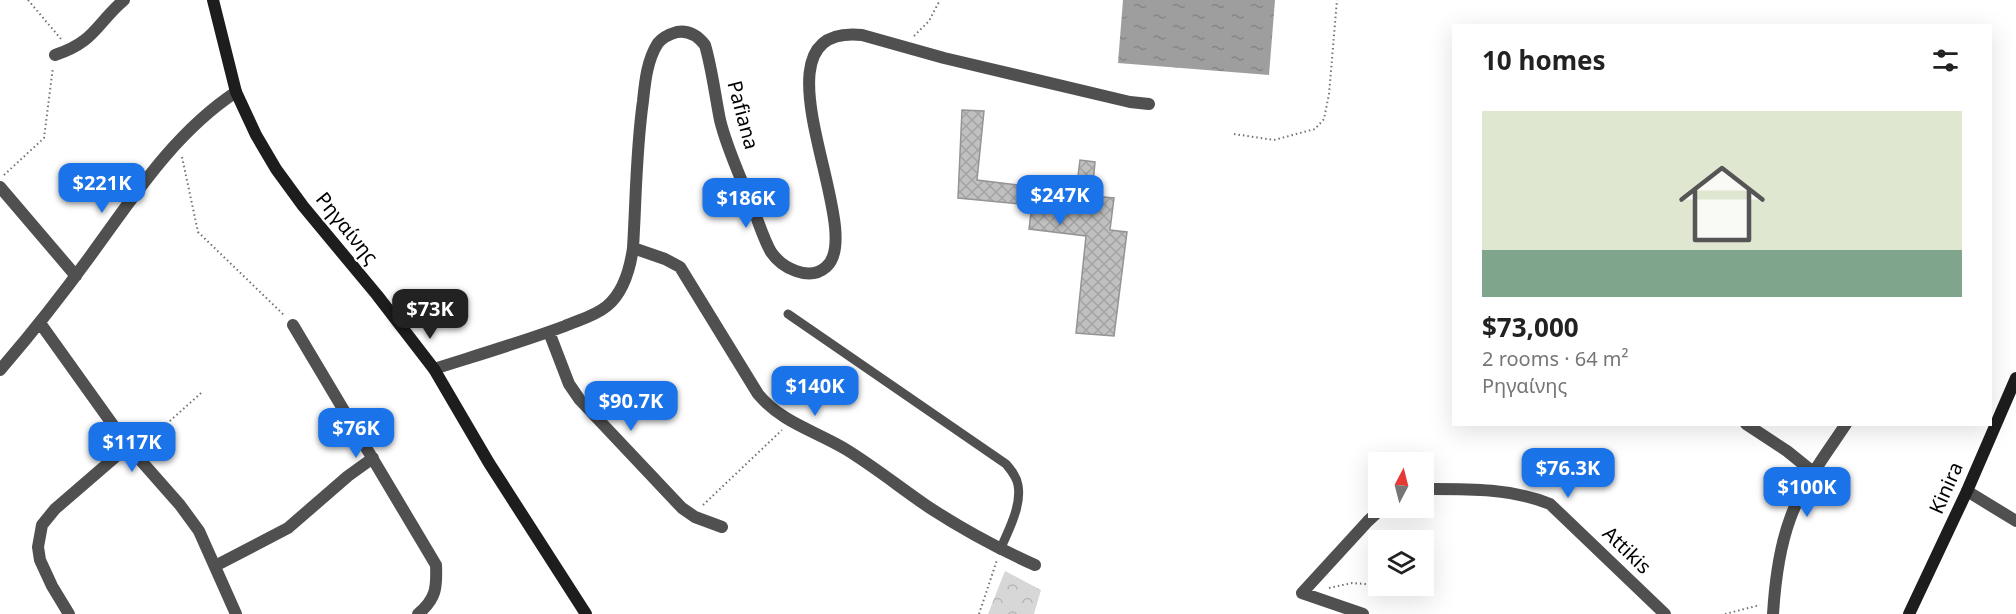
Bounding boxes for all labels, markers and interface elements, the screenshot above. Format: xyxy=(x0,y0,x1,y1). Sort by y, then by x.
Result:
text: 10 homes xyxy=(1482,42,1606,78)
icon: filters xyxy=(1929,44,1962,77)
street label: Pafiana xyxy=(721,77,766,152)
icon: home xyxy=(1668,150,1776,258)
pin: $221K xyxy=(60,163,144,214)
text: $221K xyxy=(72,169,132,196)
pin: $247K xyxy=(1018,175,1102,226)
pin: $186K xyxy=(704,178,788,229)
text: $247K xyxy=(1030,181,1090,208)
text: $186K xyxy=(716,184,776,211)
street label: Ρηγαίνης xyxy=(310,186,385,269)
pin: $73K xyxy=(394,289,466,340)
text: $73K xyxy=(406,295,454,322)
text: $73,000 xyxy=(1482,309,1579,345)
text: 2 rooms · 64 m² xyxy=(1482,345,1629,372)
pin: $140K xyxy=(773,366,857,417)
text: $140K xyxy=(785,372,845,399)
text: Ρηγαίνης xyxy=(1482,372,1567,399)
pin: $90.7K xyxy=(582,381,680,432)
text: $90.7K xyxy=(599,387,663,414)
pin: $76K xyxy=(320,408,392,459)
text: $76K xyxy=(332,414,380,441)
pin: $117K xyxy=(90,422,174,473)
text: $117K xyxy=(102,428,162,455)
pin: $76.3K xyxy=(1519,448,1617,499)
north arrow xyxy=(1368,452,1434,518)
map controls xyxy=(1368,452,1434,596)
text: $76.3K xyxy=(1536,454,1600,481)
street label: Kinira xyxy=(1922,458,1969,518)
pin: $100K xyxy=(1765,467,1849,518)
text: $100K xyxy=(1777,473,1837,500)
street label: Attikis xyxy=(1597,520,1658,579)
button: layers xyxy=(1368,530,1434,596)

